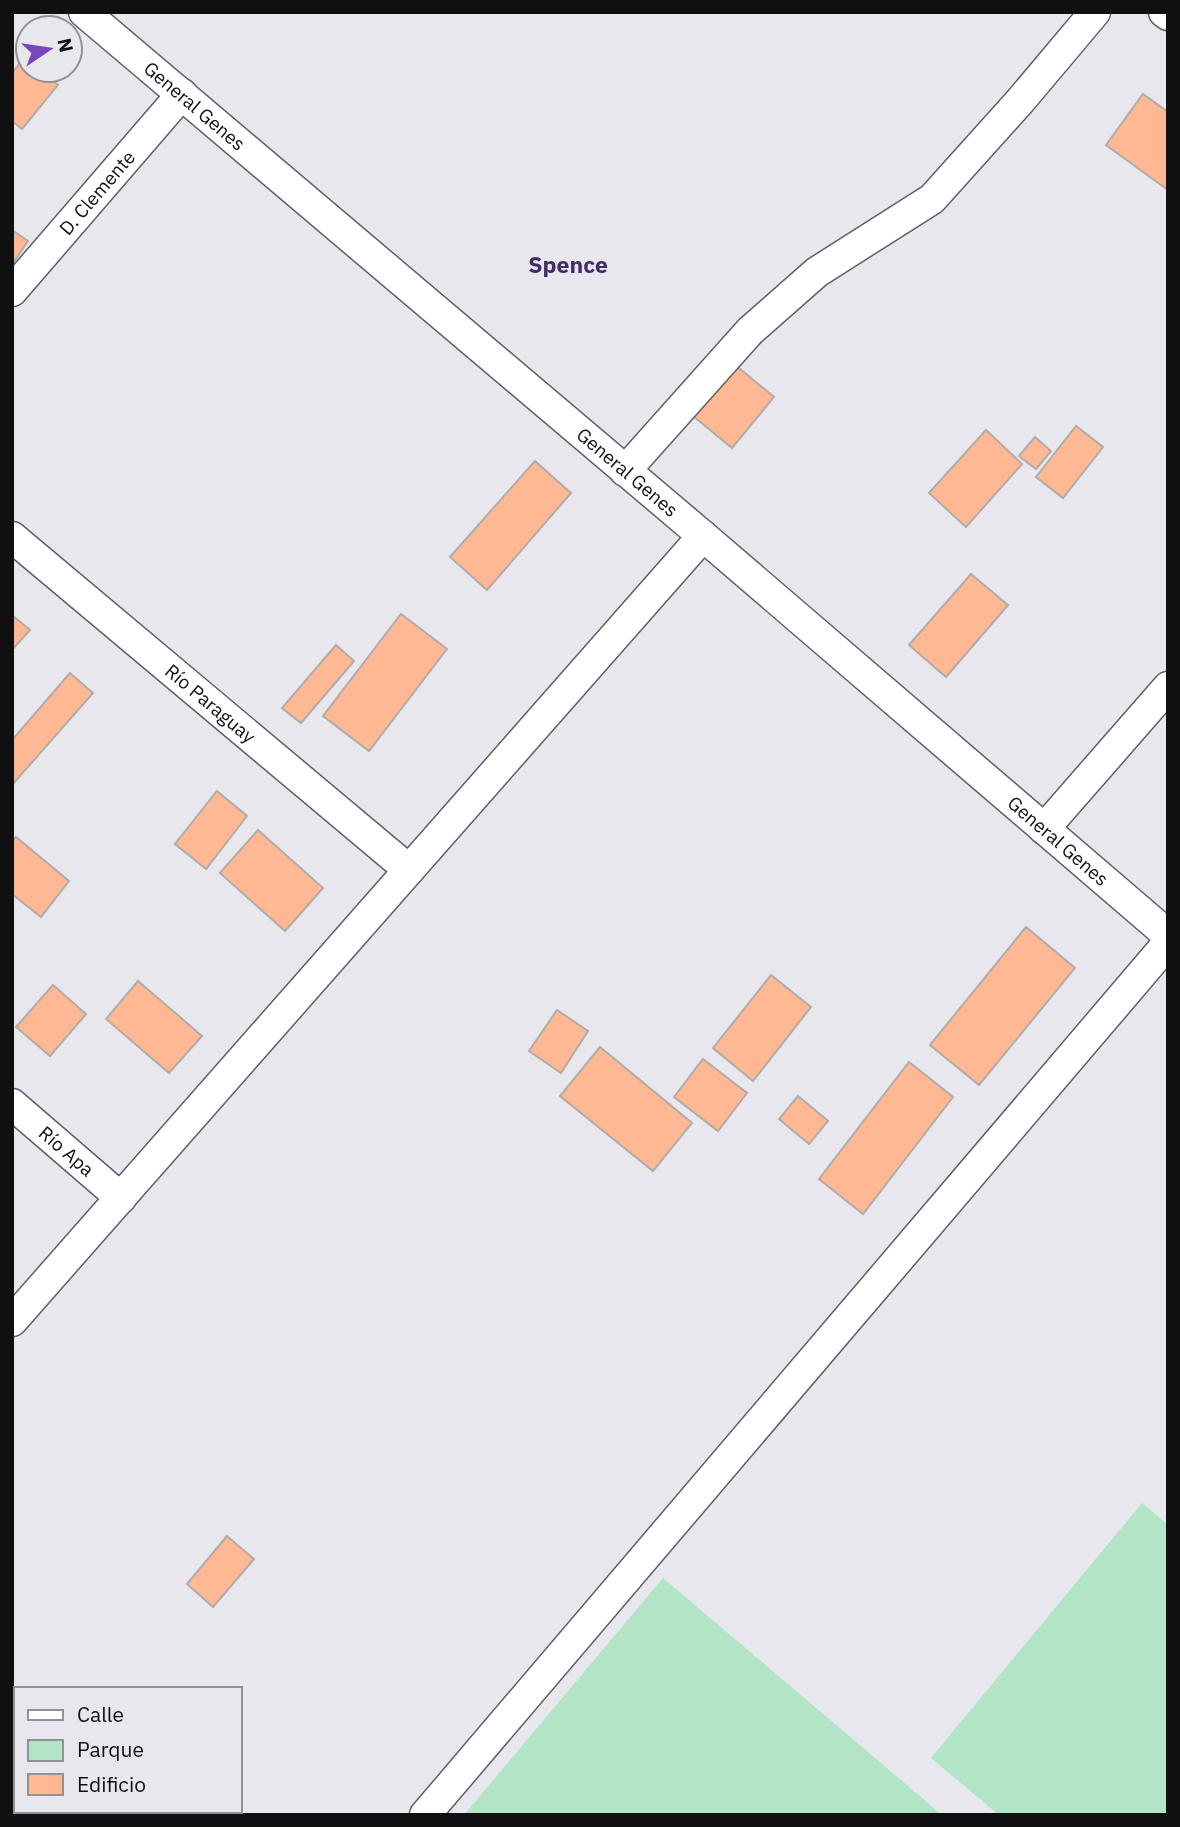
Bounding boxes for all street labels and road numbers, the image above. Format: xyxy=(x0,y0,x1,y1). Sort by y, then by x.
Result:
street label: General Genes xyxy=(139,56,250,155)
street label: D. Clemente xyxy=(54,145,140,240)
street label: General Genes xyxy=(572,422,683,522)
street label: Río Paraguay xyxy=(160,659,261,749)
street label: General Genes xyxy=(1003,791,1114,891)
street label: Río Apa xyxy=(34,1121,99,1181)

